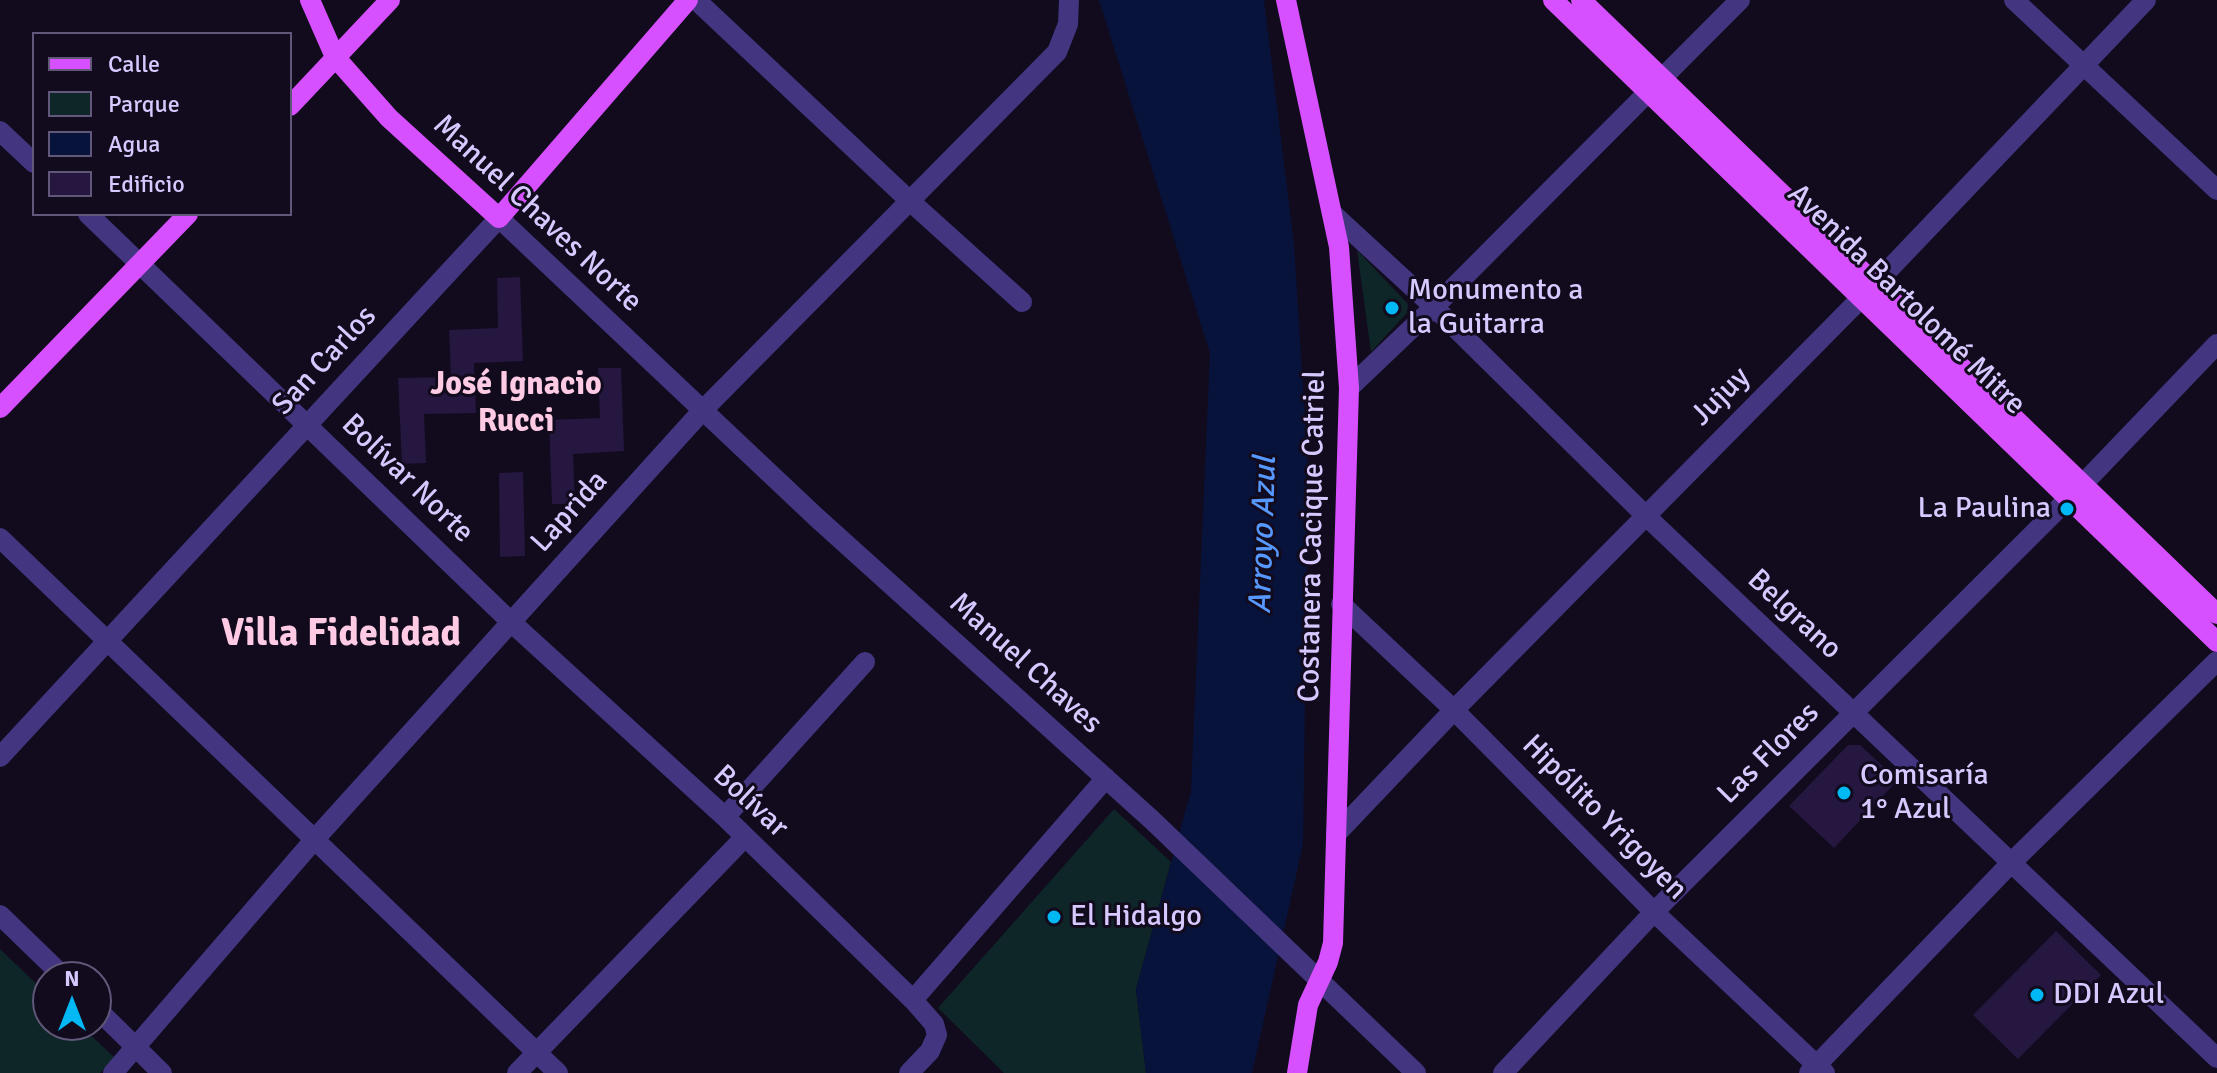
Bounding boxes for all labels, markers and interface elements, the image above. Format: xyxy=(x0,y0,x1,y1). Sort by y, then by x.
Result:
legend xyxy=(32,32,292,216)
text: Calle xyxy=(108,49,160,79)
text: Parque xyxy=(108,89,180,119)
street label: Manuel Chaves Norte xyxy=(425,108,649,320)
text: Agua xyxy=(108,129,160,159)
text: Edificio xyxy=(108,169,185,199)
street label: Avenida Bartolomé Mitre xyxy=(1779,177,2033,423)
place label: Monumento a la Guitarra xyxy=(1408,273,1584,344)
street label: San Carlos xyxy=(265,299,385,423)
marker: Monumento a la Guitarra xyxy=(1383,299,1401,317)
street label: Jujuy xyxy=(1684,360,1758,434)
district label: José Ignacio Rucci xyxy=(430,367,602,442)
street label: Costanera Cacique Catriel xyxy=(1292,369,1334,703)
street label: Bolívar Norte xyxy=(333,407,481,551)
water label: Arroyo Azul xyxy=(1242,456,1286,614)
street label: Laprida xyxy=(524,464,616,560)
place label: La Paulina xyxy=(1917,491,2051,527)
marker: La Paulina xyxy=(2058,500,2076,518)
street label: Belgrano xyxy=(1739,562,1849,668)
street label: Manuel Chaves xyxy=(941,586,1109,742)
district label: Villa Fidelidad xyxy=(221,612,461,658)
street label: Las Flores xyxy=(1711,696,1827,812)
street label: Hipólito Yrigoyen xyxy=(1514,728,1694,908)
street label: Bolívar xyxy=(705,758,795,846)
place label: Comisaría 1° Azul xyxy=(1860,758,1989,828)
marker: Comisaría 1° Azul xyxy=(1835,784,1853,802)
place label: El Hidalgo xyxy=(1070,899,1202,935)
marker: El Hidalgo xyxy=(1045,908,1063,926)
north arrow xyxy=(32,961,112,1041)
text: N xyxy=(64,965,80,992)
place label: DDI Azul xyxy=(2053,977,2164,1013)
marker: DDI Azul xyxy=(2028,986,2046,1004)

